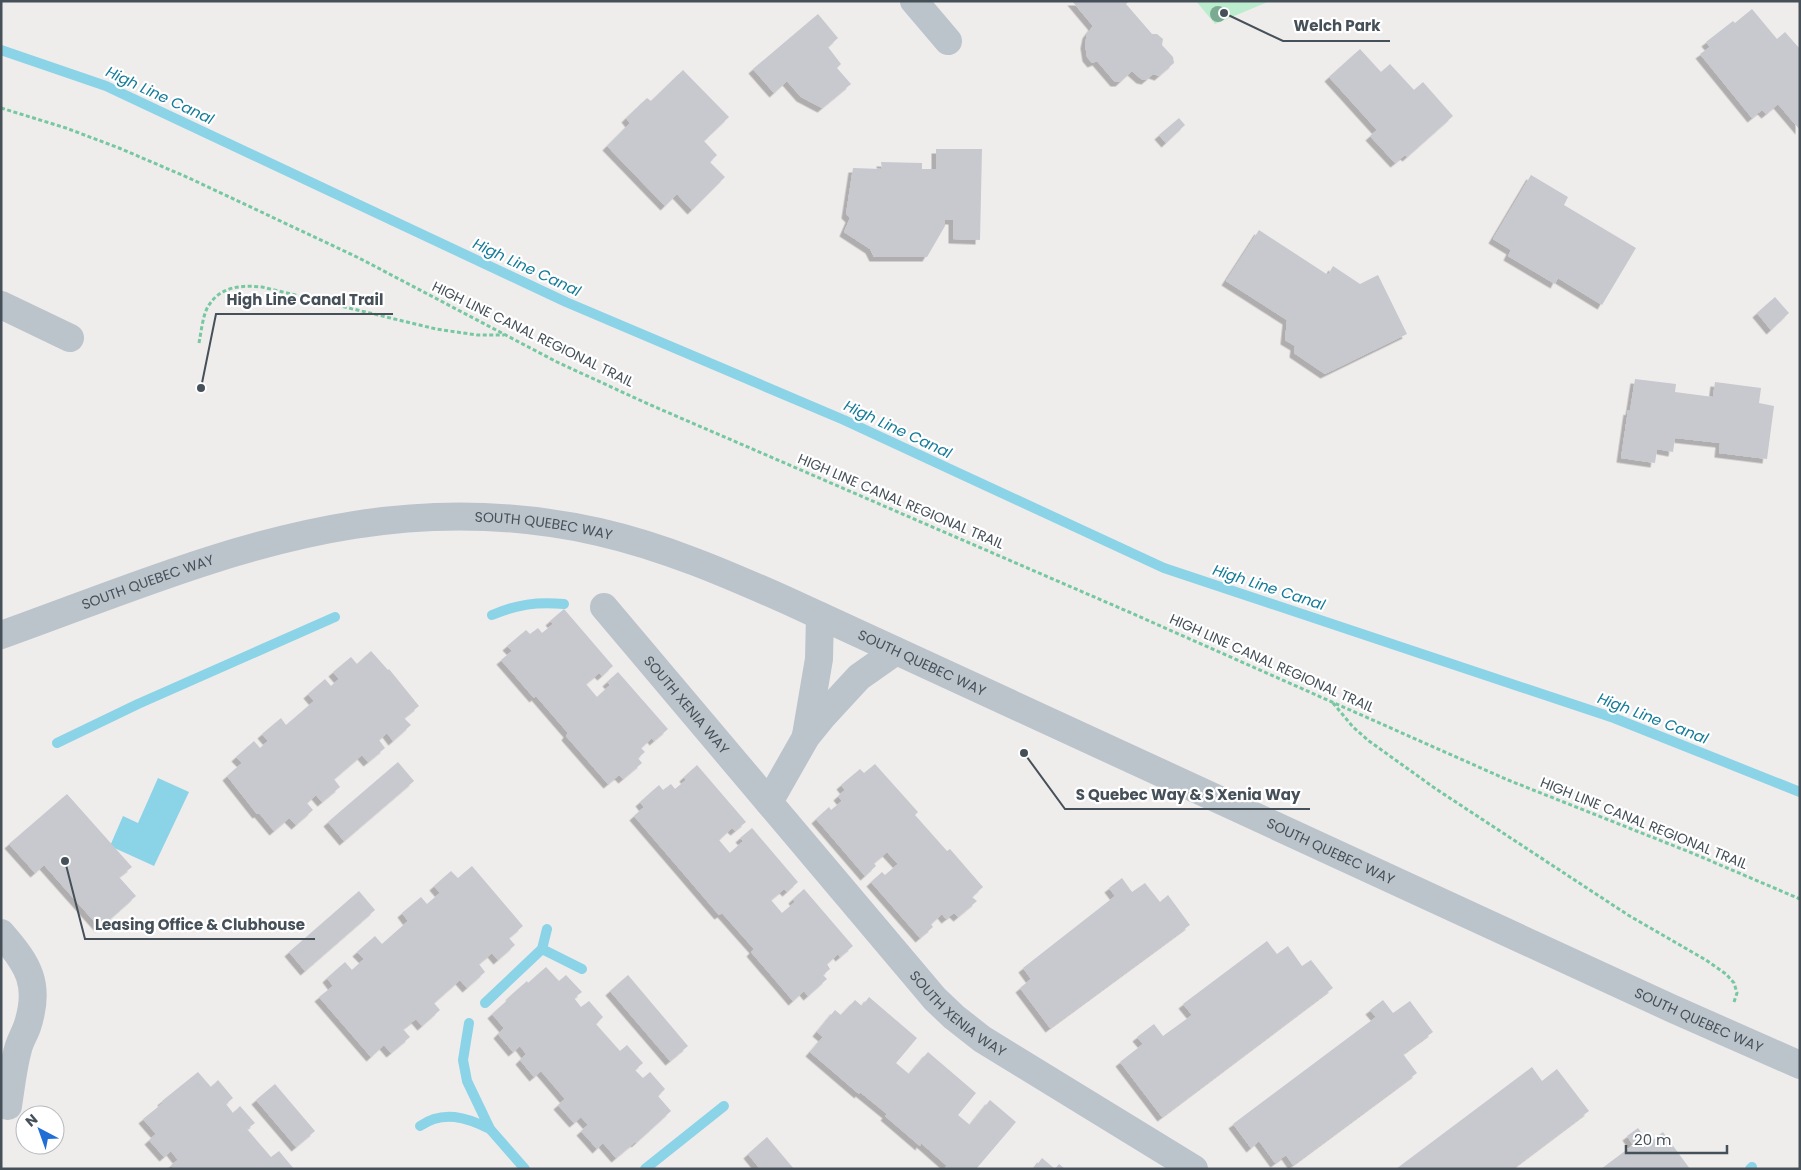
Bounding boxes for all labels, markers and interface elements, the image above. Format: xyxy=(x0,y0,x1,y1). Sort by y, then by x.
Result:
callout: Welch Park xyxy=(1283,11,1390,41)
text: Welch Park xyxy=(1293,15,1381,36)
water label: High Line Canal xyxy=(103,61,218,129)
water label: High Line Canal xyxy=(470,233,585,301)
street label: HIGH LINE CANAL REGIONAL TRAIL xyxy=(429,276,637,392)
callout: High Line Canal Trail xyxy=(216,284,393,314)
text: High Line Canal Trail xyxy=(227,289,383,310)
water label: High Line Canal xyxy=(841,395,956,463)
street label: HIGH LINE CANAL REGIONAL TRAIL xyxy=(795,448,1007,554)
street label: SOUTH QUEBEC WAY xyxy=(474,507,615,545)
street label: SOUTH QUEBEC WAY xyxy=(79,550,216,615)
water label: High Line Canal xyxy=(1210,559,1328,615)
street label: HIGH LINE CANAL REGIONAL TRAIL xyxy=(1166,609,1378,717)
street label: SOUTH QUEBEC WAY xyxy=(855,625,989,701)
street label: SOUTH XENIA WAY xyxy=(639,651,734,758)
water label: High Line Canal xyxy=(1595,687,1712,749)
street label: HIGH LINE CANAL REGIONAL TRAIL xyxy=(1537,772,1751,874)
callout: S Quebec Way & S Xenia Way xyxy=(1065,779,1310,809)
text: S Quebec Way & S Xenia Way xyxy=(1076,784,1301,805)
street label: SOUTH QUEBEC WAY xyxy=(1263,813,1398,889)
callout: Leasing Office & Clubhouse xyxy=(85,909,315,939)
text: Leasing Office & Clubhouse xyxy=(95,914,305,935)
street label: SOUTH XENIA WAY xyxy=(905,966,1010,1062)
street label: SOUTH QUEBEC WAY xyxy=(1631,983,1766,1058)
north arrow xyxy=(15,1105,65,1155)
text: N xyxy=(21,1109,42,1131)
scale bar xyxy=(1626,1122,1727,1154)
text: 20 m xyxy=(1634,1129,1672,1150)

